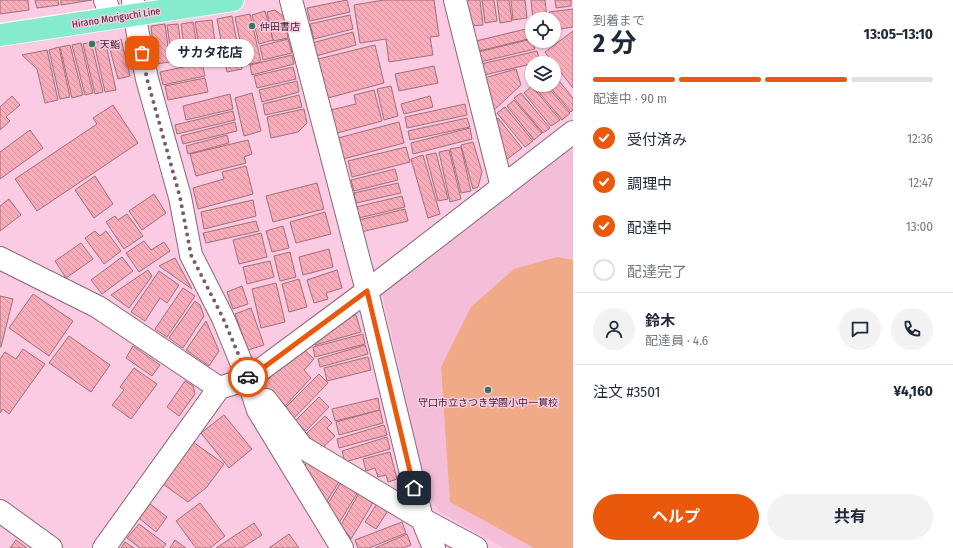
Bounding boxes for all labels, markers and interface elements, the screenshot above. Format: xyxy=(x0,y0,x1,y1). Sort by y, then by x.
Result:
street label: Hirano Moriguchi Line xyxy=(71,5,161,31)
map controls xyxy=(525,12,561,92)
button: locate xyxy=(525,12,561,48)
text: 到着まで xyxy=(593,13,645,28)
marker: 仲田書店 xyxy=(247,21,257,31)
place label: 仲田書店 xyxy=(260,21,300,33)
text: 13:05–13:10 xyxy=(864,25,933,43)
text: 2 分 xyxy=(593,28,636,59)
pin xyxy=(125,36,159,70)
marker: 天鮨 xyxy=(87,39,97,49)
place label: 天鮨 xyxy=(100,39,120,51)
callout: サカタ花店 xyxy=(166,39,254,67)
icon: bag xyxy=(131,42,153,64)
text: サカタ花店 xyxy=(177,45,243,60)
button: layers xyxy=(525,56,561,92)
text: 配達中 · 90 m xyxy=(593,91,667,106)
icon: check xyxy=(593,127,615,149)
text: 受付済み xyxy=(627,131,687,149)
text: 12:36 xyxy=(907,131,933,146)
icon: check xyxy=(593,171,615,193)
text: 調理中 xyxy=(627,175,672,193)
text: 12:47 xyxy=(908,175,933,190)
icon: check xyxy=(593,215,615,237)
text: 配達中 xyxy=(627,219,672,237)
text: 13:00 xyxy=(906,219,933,234)
text: 配達完了 xyxy=(627,263,687,281)
button: person xyxy=(593,308,635,350)
button: chat xyxy=(839,308,881,350)
button: phone xyxy=(891,308,933,350)
text: 鈴木 xyxy=(645,312,675,330)
text: 配達員 · 4.6 xyxy=(645,333,708,348)
courier xyxy=(228,357,268,397)
icon: car xyxy=(237,366,259,388)
text: ¥4,160 xyxy=(894,382,933,400)
text: 注文 #3501 xyxy=(593,383,660,401)
marker: 守口市立さつき学園小中一貫校 xyxy=(483,385,493,395)
place label: 守口市立さつき学園小中一貫校 xyxy=(418,397,558,409)
pin xyxy=(397,471,431,505)
icon: home xyxy=(403,477,425,499)
button: ヘルプ xyxy=(593,494,759,540)
button: 共有 xyxy=(767,494,933,540)

